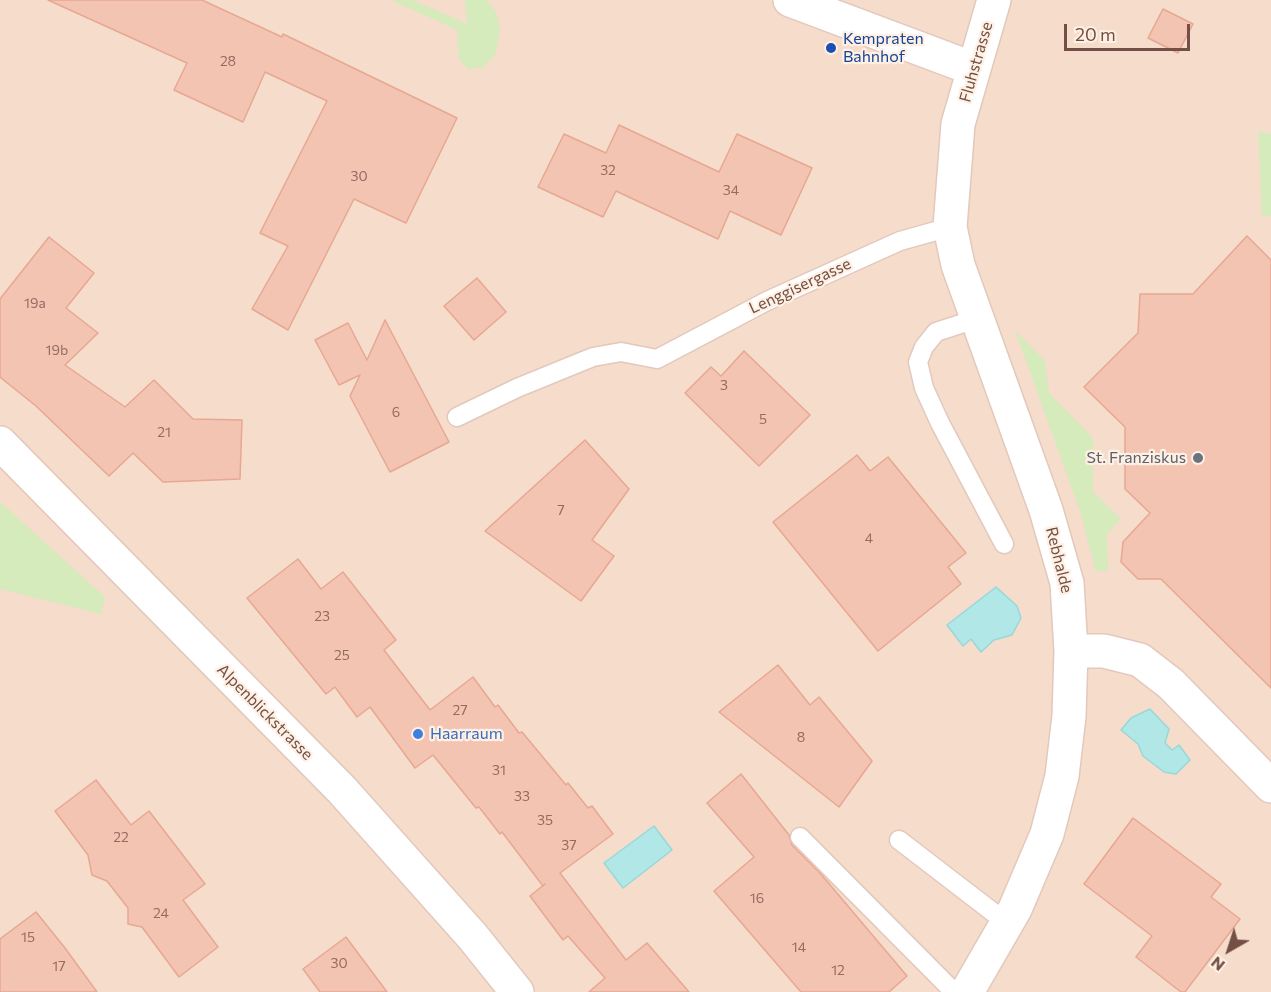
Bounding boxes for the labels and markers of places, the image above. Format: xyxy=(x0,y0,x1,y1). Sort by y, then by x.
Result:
place label: Kempraten Bahnhof xyxy=(843,29,924,67)
marker: Kempraten Bahnhof xyxy=(824,41,838,55)
place label: St. Franziskus xyxy=(1086,448,1186,468)
marker: St. Franziskus xyxy=(1191,451,1205,465)
place label: Haarraum xyxy=(430,724,503,744)
marker: Haarraum xyxy=(411,727,425,741)

